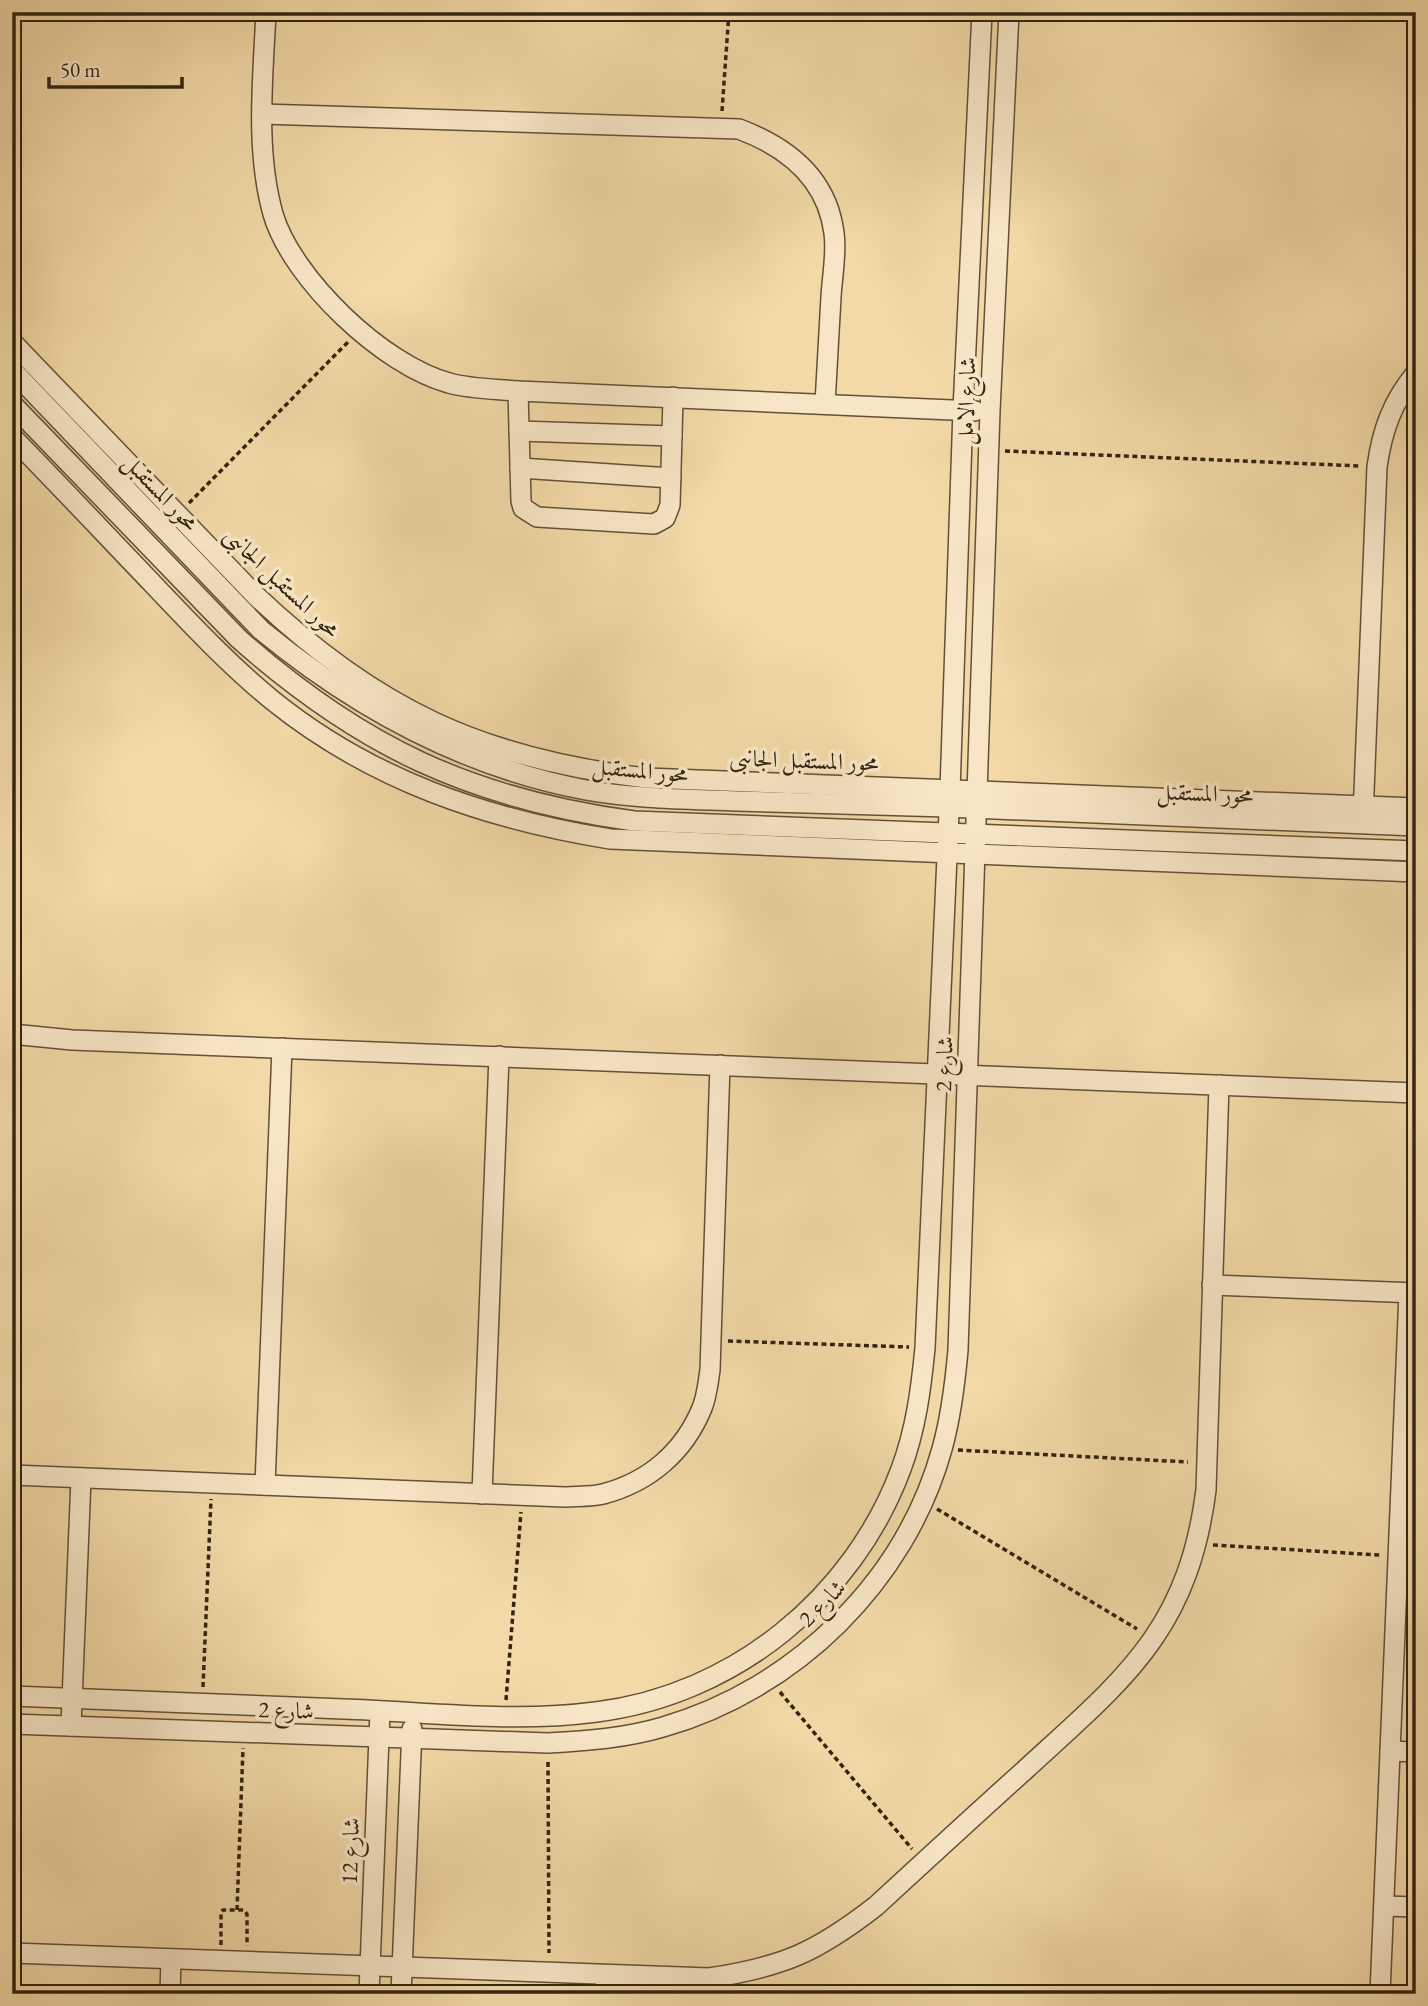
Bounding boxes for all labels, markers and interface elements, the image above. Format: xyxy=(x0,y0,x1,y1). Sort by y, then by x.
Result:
scale bar xyxy=(49,46,182,90)
text: 50 m xyxy=(60,56,101,83)
street label: شارع الامل xyxy=(949,356,988,446)
street label: محور المستقبل xyxy=(115,447,205,539)
street label: محور المستقبل الجانبى xyxy=(216,520,347,645)
street label: محور المستقبل الجانبى xyxy=(729,742,879,780)
street label: محور المستقبل xyxy=(590,751,689,791)
street label: محور المستقبل xyxy=(1156,776,1254,812)
street label: شارع 2 xyxy=(928,1036,965,1092)
street label: شارع 2 xyxy=(792,1573,856,1637)
street label: شارع 2 xyxy=(258,1694,314,1731)
street label: شارع 12 xyxy=(334,1817,371,1885)

